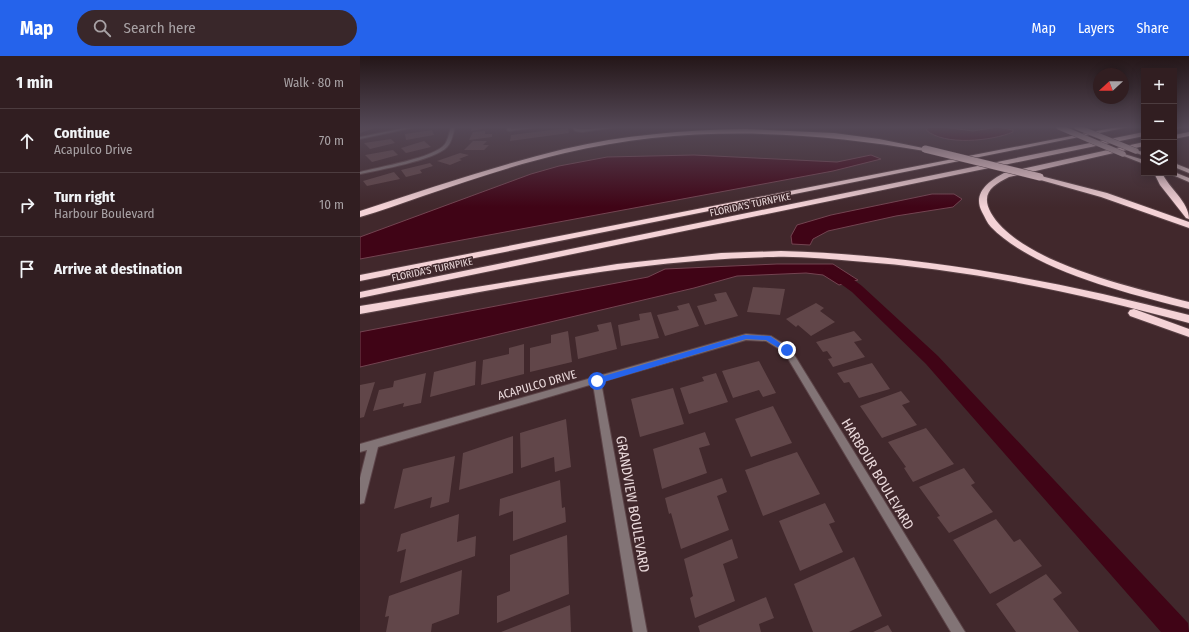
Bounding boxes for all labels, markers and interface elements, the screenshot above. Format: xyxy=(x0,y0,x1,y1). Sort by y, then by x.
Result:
search box xyxy=(77,10,357,46)
text: Map xyxy=(20,17,53,40)
icon: search xyxy=(91,17,113,39)
text: Search here xyxy=(123,19,196,37)
text: Map xyxy=(1032,20,1056,37)
text: Layers xyxy=(1078,20,1114,37)
text: Share xyxy=(1136,20,1169,37)
north arrow xyxy=(1093,68,1129,104)
map controls xyxy=(1141,68,1177,176)
button: + xyxy=(1141,68,1177,104)
text: 1 min xyxy=(16,72,53,93)
text: Walk · 80 m xyxy=(284,75,344,90)
button: − xyxy=(1141,104,1177,140)
text: Continue xyxy=(54,124,110,142)
icon: ahead xyxy=(16,130,38,152)
text: 70 m xyxy=(319,133,344,148)
button: layers xyxy=(1141,140,1177,176)
text: Acapulco Drive xyxy=(54,142,132,157)
text: Turn right xyxy=(54,188,115,206)
street label: FLORIDA'S TURNPIKE xyxy=(709,190,792,219)
icon: right xyxy=(16,194,38,216)
text: 10 m xyxy=(319,197,344,212)
text: Harbour Boulevard xyxy=(54,206,155,221)
street label: FLORIDA'S TURNPIKE xyxy=(391,255,474,284)
icon: arrive xyxy=(16,258,38,280)
text: Arrive at destination xyxy=(54,260,182,278)
route end xyxy=(778,341,796,359)
street label: ACAPULCO DRIVE xyxy=(496,367,578,403)
route start xyxy=(588,372,606,390)
street label: HARBOUR BOULEVARD xyxy=(838,416,917,533)
street label: GRANDVIEW BOULEVARD xyxy=(612,435,653,574)

